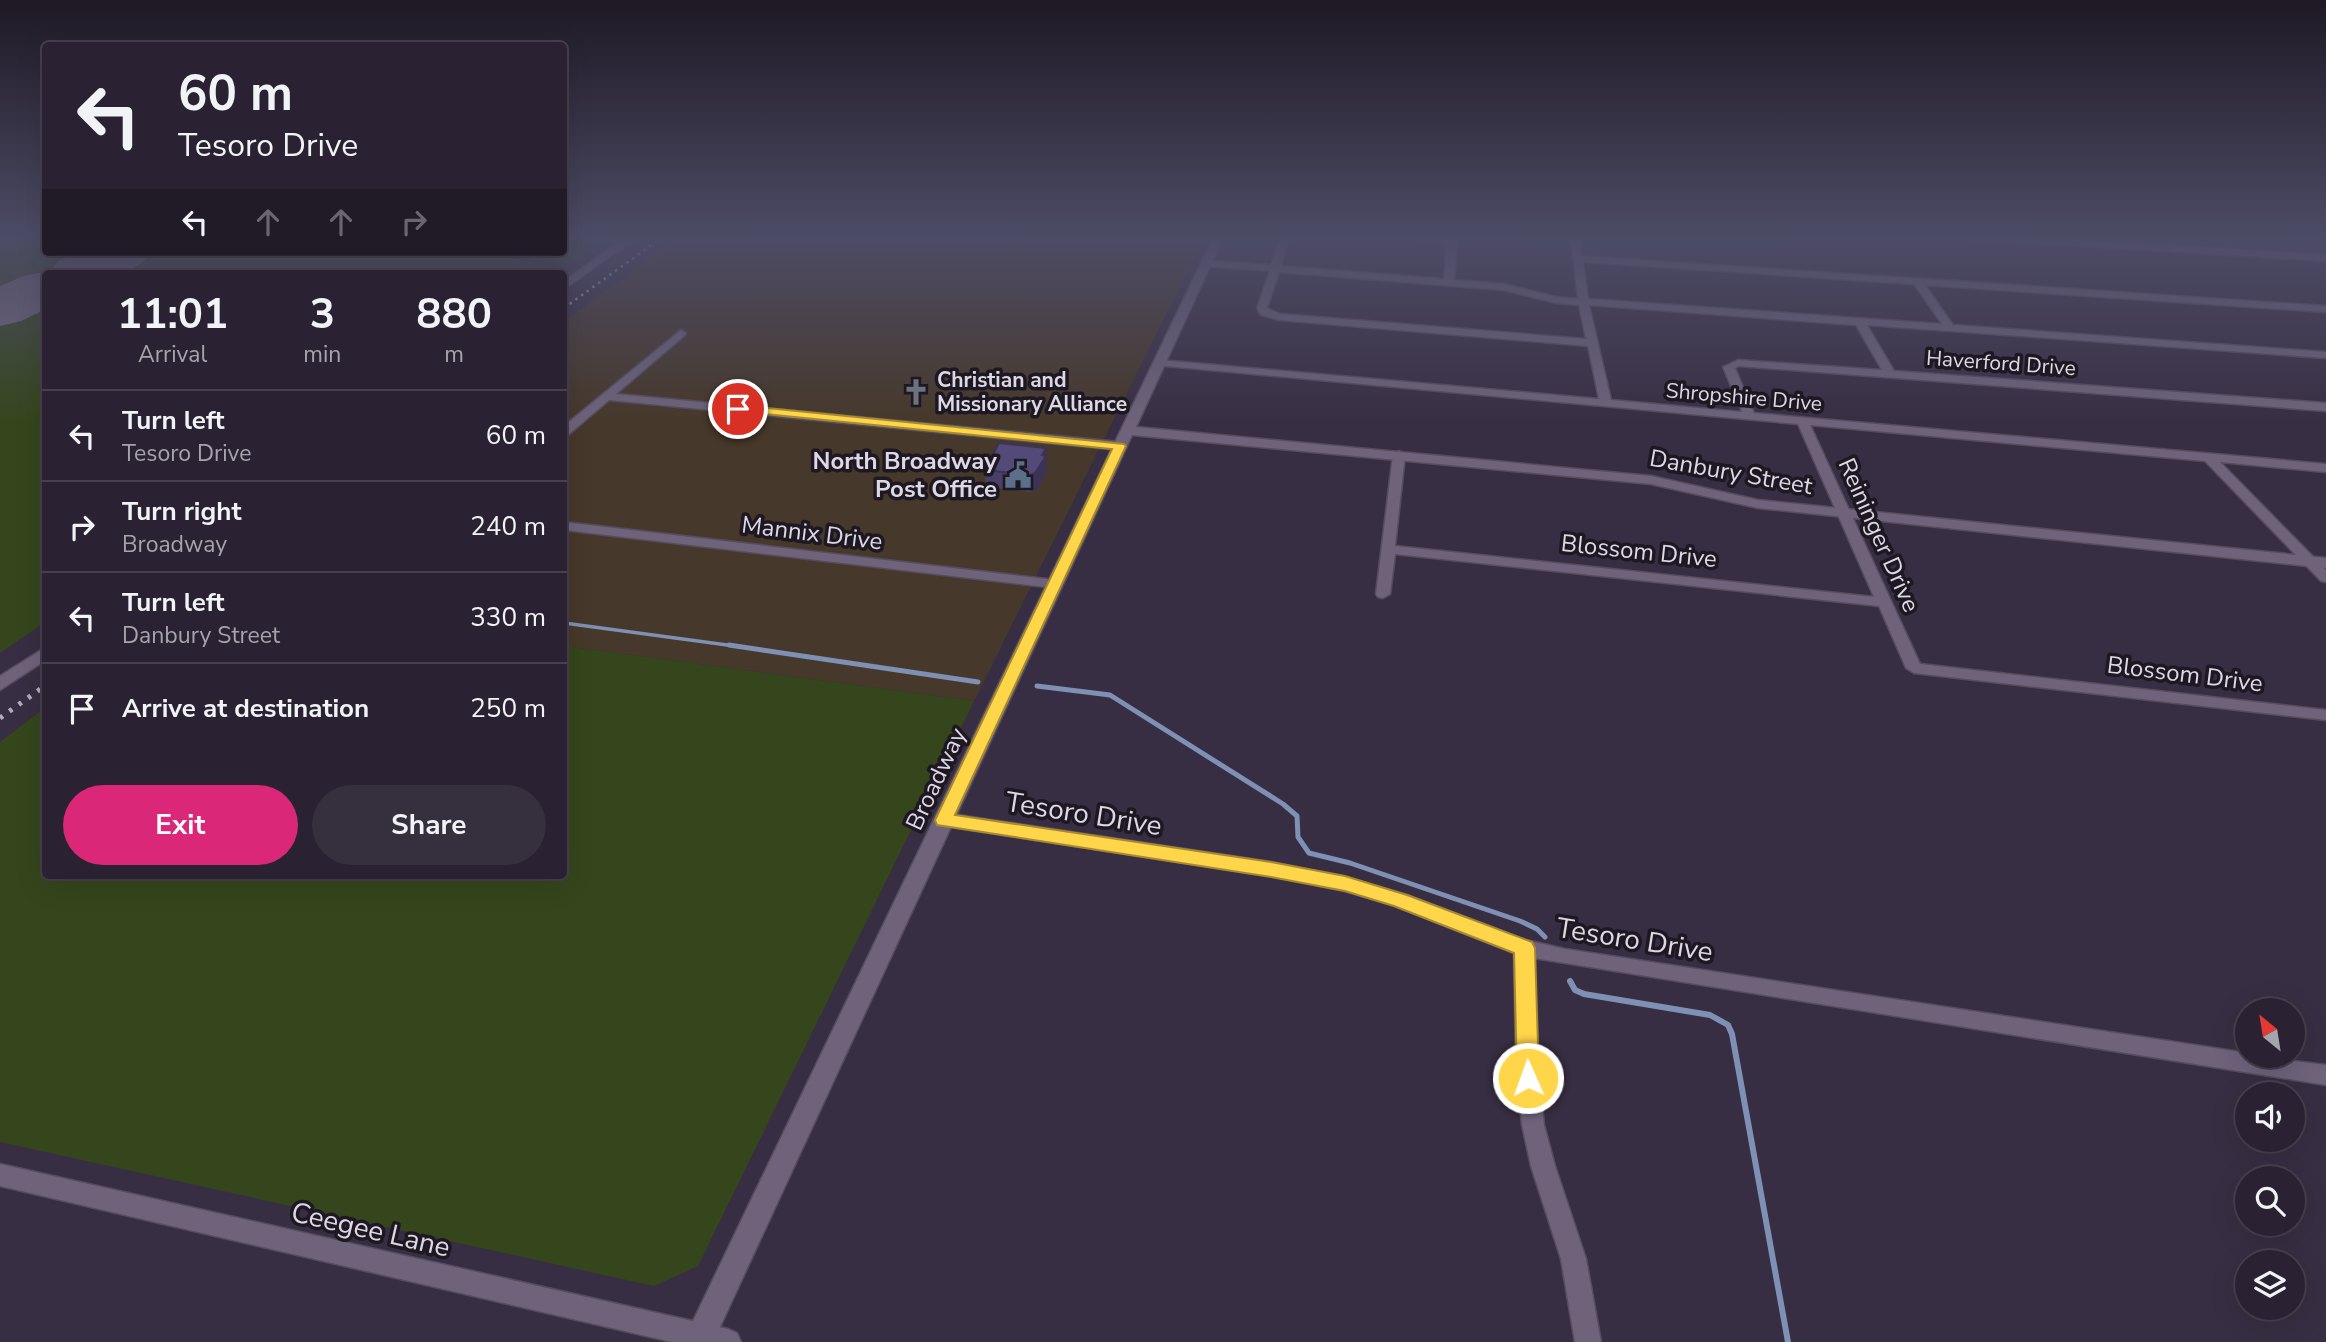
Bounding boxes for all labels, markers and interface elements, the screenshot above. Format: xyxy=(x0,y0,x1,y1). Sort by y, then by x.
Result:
text: 60 m xyxy=(178,60,293,127)
icon: left xyxy=(63,70,154,161)
text: Tesoro Drive xyxy=(178,124,358,167)
icon: left xyxy=(176,203,214,241)
icon: ahead xyxy=(249,203,287,241)
icon: ahead xyxy=(322,203,360,241)
icon: right xyxy=(395,203,433,241)
text: 11:01 xyxy=(117,286,228,343)
text: 3 xyxy=(310,286,335,343)
text: 880 xyxy=(416,286,492,343)
text: Arrival xyxy=(138,339,207,370)
text: min xyxy=(303,339,341,370)
text: m xyxy=(444,339,464,370)
street label: Haverford Drive xyxy=(1925,344,2077,382)
place label: Christian and Missionary Alliance xyxy=(937,366,1127,418)
street label: Shropshire Drive xyxy=(1665,376,1823,418)
church icon: Christian and Missionary Alliance xyxy=(901,377,931,407)
pin xyxy=(708,379,768,439)
icon: arrive xyxy=(719,390,757,428)
text: Turn left xyxy=(122,403,225,438)
icon: left xyxy=(63,417,101,455)
text: 60 m xyxy=(486,418,546,453)
text: Tesoro Drive xyxy=(122,438,252,469)
street label: Danbury Street xyxy=(1647,442,1816,502)
place label: North Broadway Post Office xyxy=(812,445,997,505)
street label: Reininger Drive xyxy=(1831,453,1927,617)
public building icon: North Broadway Post Office xyxy=(1003,460,1033,490)
text: Turn right xyxy=(122,494,241,529)
icon: right xyxy=(63,508,101,546)
street label: Mannix Drive xyxy=(740,508,884,558)
text: 240 m xyxy=(470,509,546,544)
street label: Blossom Drive xyxy=(1559,527,1719,575)
text: Broadway xyxy=(122,529,227,560)
text: Turn left xyxy=(122,585,225,620)
icon: left xyxy=(63,599,101,637)
text: 330 m xyxy=(470,600,546,635)
text: Danbury Street xyxy=(122,620,280,651)
street label: Blossom Drive xyxy=(2105,649,2265,699)
icon: arrive xyxy=(63,690,101,728)
text: Arrive at destination xyxy=(122,691,369,726)
text: 250 m xyxy=(470,691,546,726)
street label: Broadway xyxy=(898,722,974,835)
street label: Tesoro Drive xyxy=(1003,783,1165,845)
button: Exit xyxy=(63,785,298,865)
button: Share xyxy=(312,785,546,865)
street label: Tesoro Drive xyxy=(1554,909,1716,971)
north arrow xyxy=(2235,998,2305,1068)
map controls xyxy=(2235,998,2305,1320)
position arrow xyxy=(1491,1041,1565,1115)
button: sound xyxy=(2235,1082,2305,1152)
button: search xyxy=(2235,1166,2305,1236)
street label: Ceegee Lane xyxy=(288,1193,454,1267)
button: layers xyxy=(2235,1250,2305,1320)

